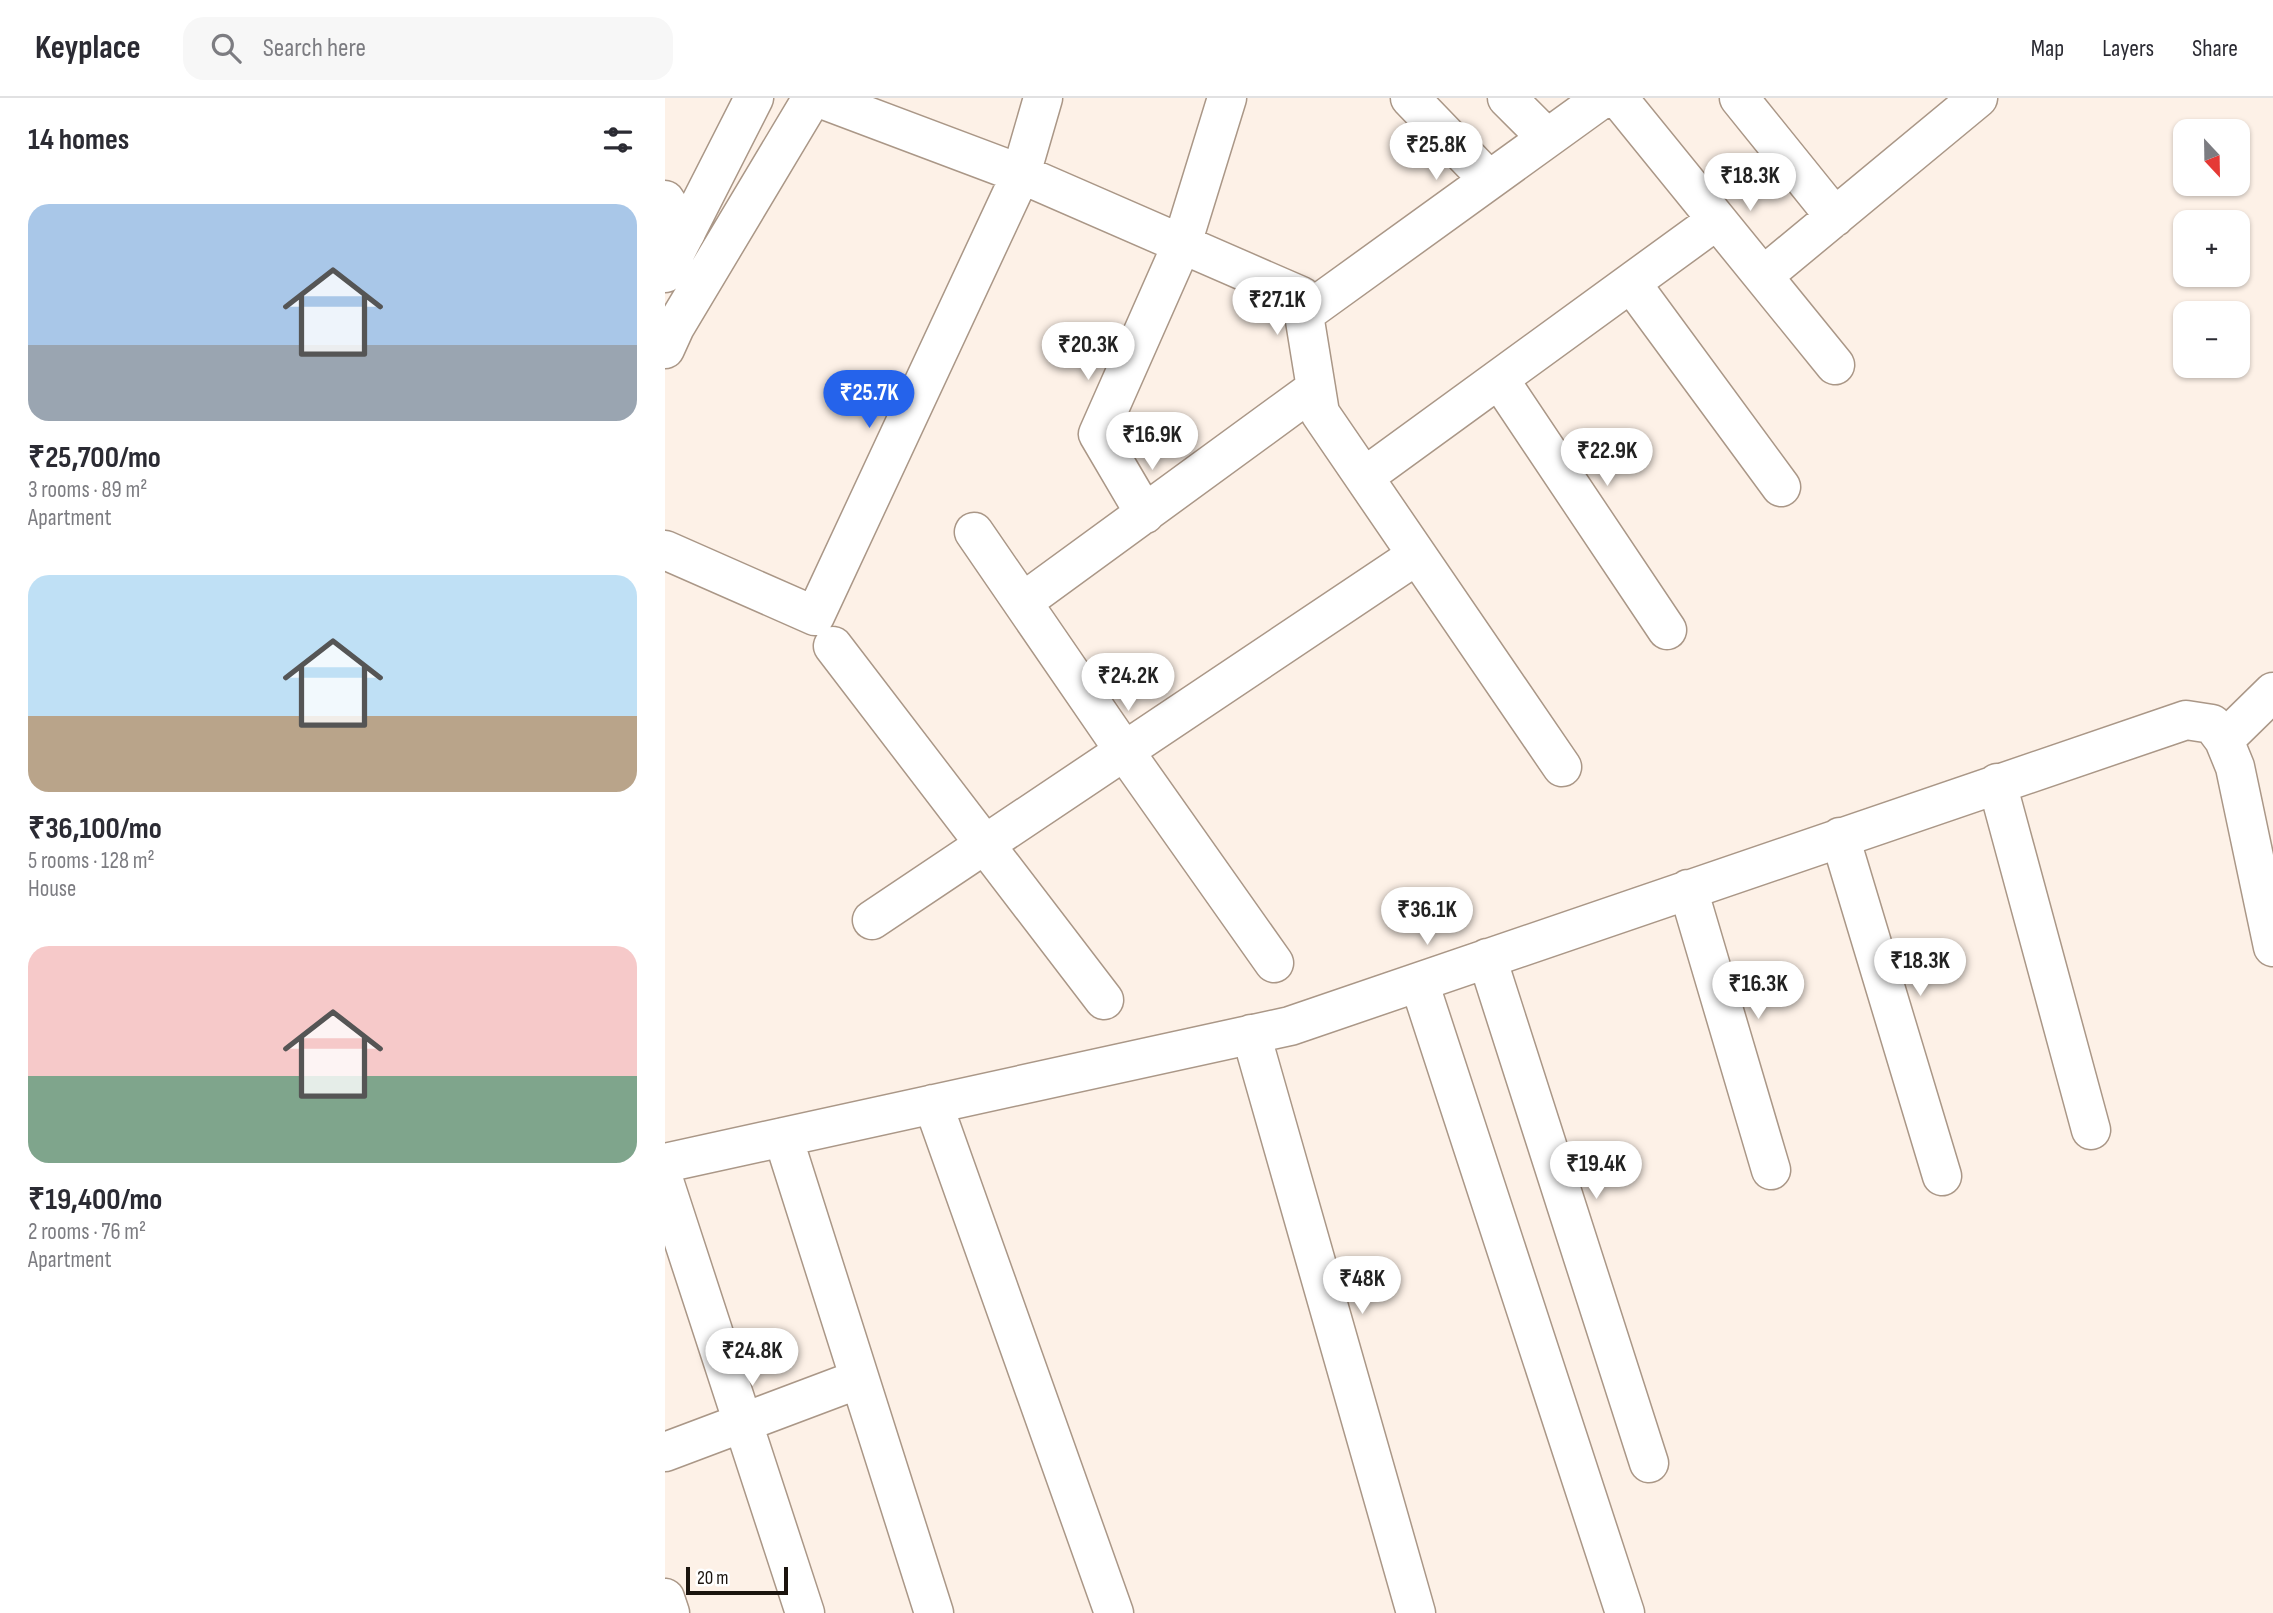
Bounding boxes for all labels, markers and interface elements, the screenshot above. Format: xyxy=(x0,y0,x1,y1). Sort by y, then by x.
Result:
search box xyxy=(183,17,673,80)
text: Keyplace xyxy=(35,28,141,68)
icon: search xyxy=(207,29,245,67)
text: Search here xyxy=(263,33,366,64)
text: Map xyxy=(2031,34,2064,63)
text: Layers xyxy=(2102,34,2154,63)
text: Share xyxy=(2192,34,2238,63)
north arrow xyxy=(2173,119,2251,196)
map controls xyxy=(2173,119,2250,378)
icon: filters xyxy=(599,121,637,159)
text: 14 homes xyxy=(28,122,129,158)
pin: ₹25.8K xyxy=(1379,122,1493,182)
text: ₹25.8K xyxy=(1406,131,1466,159)
pin: ₹18.3K xyxy=(1693,153,1807,213)
text: ₹18.3K xyxy=(1720,162,1780,190)
button: + xyxy=(2173,210,2250,287)
icon: home xyxy=(270,249,396,375)
pin: ₹27.1K xyxy=(1220,278,1334,337)
text: ₹27.1K xyxy=(1248,286,1306,314)
button: − xyxy=(2173,301,2250,378)
pin: ₹20.3K xyxy=(1031,322,1145,382)
text: ₹20.3K xyxy=(1058,331,1118,359)
pin: ₹25.7K xyxy=(812,370,926,430)
text: ₹25.7K xyxy=(839,379,899,407)
pin: ₹16.9K xyxy=(1095,412,1209,472)
text: ₹16.9K xyxy=(1122,421,1182,449)
pin: ₹22.9K xyxy=(1550,428,1664,488)
text: ₹22.9K xyxy=(1577,437,1637,465)
text: ₹25,700/mo xyxy=(28,440,161,476)
text: 3 rooms · 89 m² xyxy=(28,476,147,504)
text: Apartment xyxy=(28,504,112,532)
icon: home xyxy=(270,620,396,746)
pin: ₹24.2K xyxy=(1071,654,1185,713)
text: ₹24.2K xyxy=(1098,662,1158,690)
text: ₹36,100/mo xyxy=(28,811,162,847)
text: 5 rooms · 128 m² xyxy=(28,847,155,875)
text: House xyxy=(28,875,76,903)
pin: ₹36.1K xyxy=(1370,888,1484,947)
text: ₹36.1K xyxy=(1397,896,1457,924)
pin: ₹18.3K xyxy=(1863,939,1977,998)
text: ₹18.3K xyxy=(1890,947,1950,975)
pin: ₹16.3K xyxy=(1701,962,1815,1021)
text: ₹16.3K xyxy=(1728,970,1788,998)
icon: home xyxy=(270,991,396,1117)
pin: ₹19.4K xyxy=(1539,1142,1653,1201)
text: ₹19.4K xyxy=(1566,1150,1626,1178)
text: ₹19,400/mo xyxy=(28,1182,162,1218)
text: 2 rooms · 76 m² xyxy=(28,1218,146,1246)
text: Apartment xyxy=(28,1246,112,1274)
pin: ₹48K xyxy=(1321,1256,1403,1316)
text: ₹48K xyxy=(1339,1265,1385,1293)
pin: ₹24.8K xyxy=(695,1328,809,1388)
text: ₹24.8K xyxy=(721,1337,783,1365)
scale bar xyxy=(686,1564,787,1596)
text: 20 m xyxy=(697,1567,729,1590)

